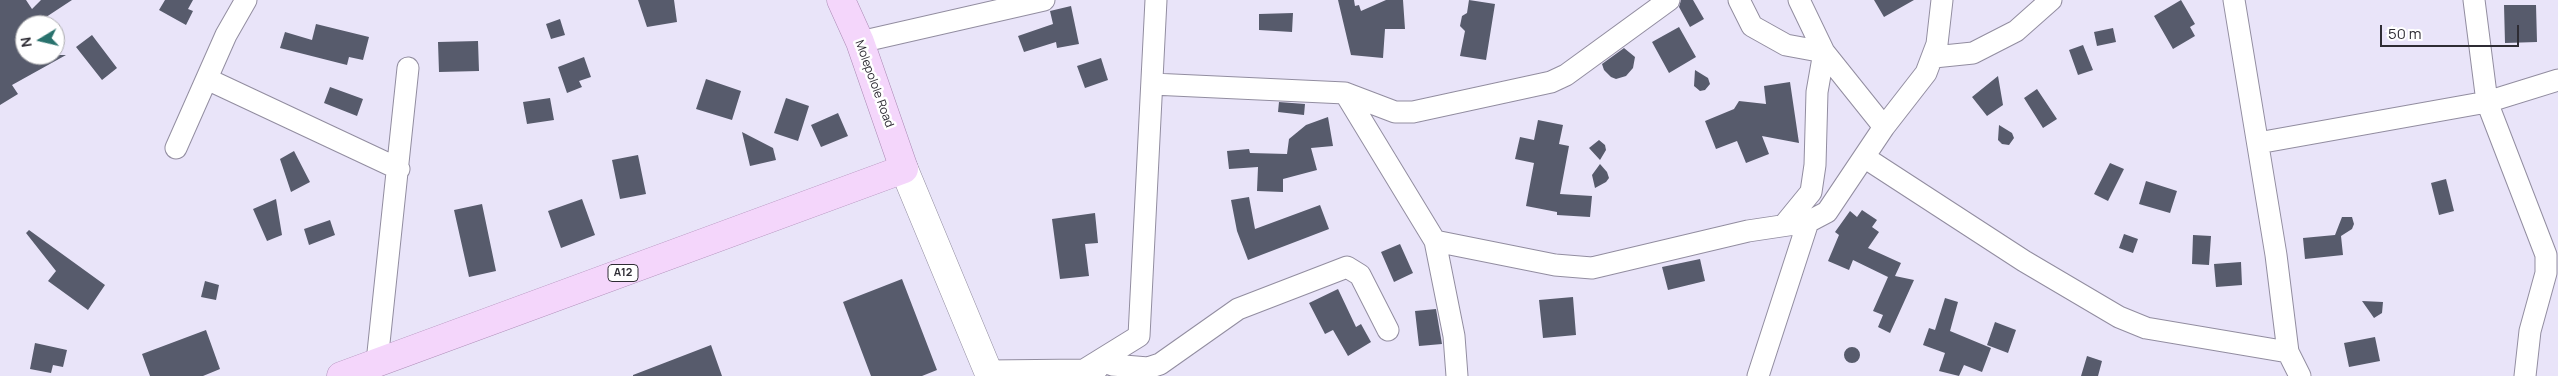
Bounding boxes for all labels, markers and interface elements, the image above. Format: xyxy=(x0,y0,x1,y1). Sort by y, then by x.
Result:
north arrow xyxy=(15,15,65,65)
scale bar xyxy=(2383,15,2522,47)
text: 50 m xyxy=(2388,23,2422,44)
text: N xyxy=(16,36,36,49)
street label: Molepolole Road xyxy=(852,39,896,129)
road number: A12 xyxy=(608,264,638,282)

